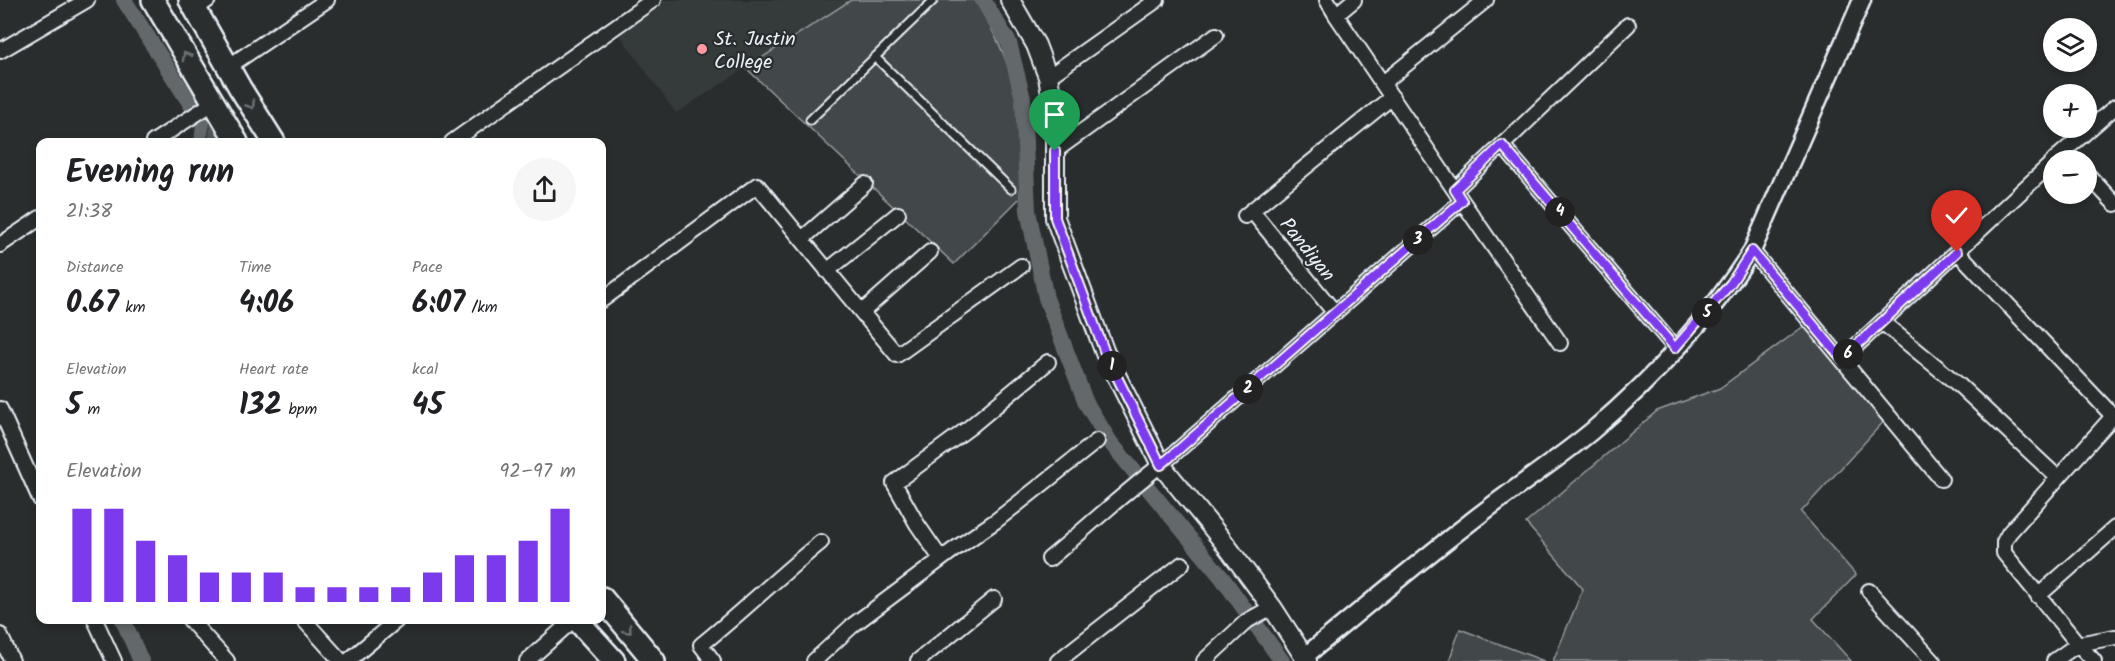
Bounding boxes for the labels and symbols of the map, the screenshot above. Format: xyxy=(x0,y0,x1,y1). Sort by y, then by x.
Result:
place label: St. Justin College xyxy=(714,24,796,79)
marker: St. Justin College xyxy=(695,42,709,56)
one-way arrow xyxy=(181,52,193,62)
pin xyxy=(1029,89,1080,151)
one-way arrow xyxy=(243,99,255,109)
pin xyxy=(1931,190,1982,252)
pin: 4 xyxy=(1545,197,1575,227)
street label: Pandiyan xyxy=(1270,211,1342,289)
pin: 3 xyxy=(1403,225,1433,255)
pin: 5 xyxy=(1692,298,1722,328)
pin: 6 xyxy=(1833,339,1863,369)
pin: 1 xyxy=(1097,351,1127,381)
pin: 2 xyxy=(1233,374,1263,404)
one-way arrow xyxy=(620,623,631,634)

